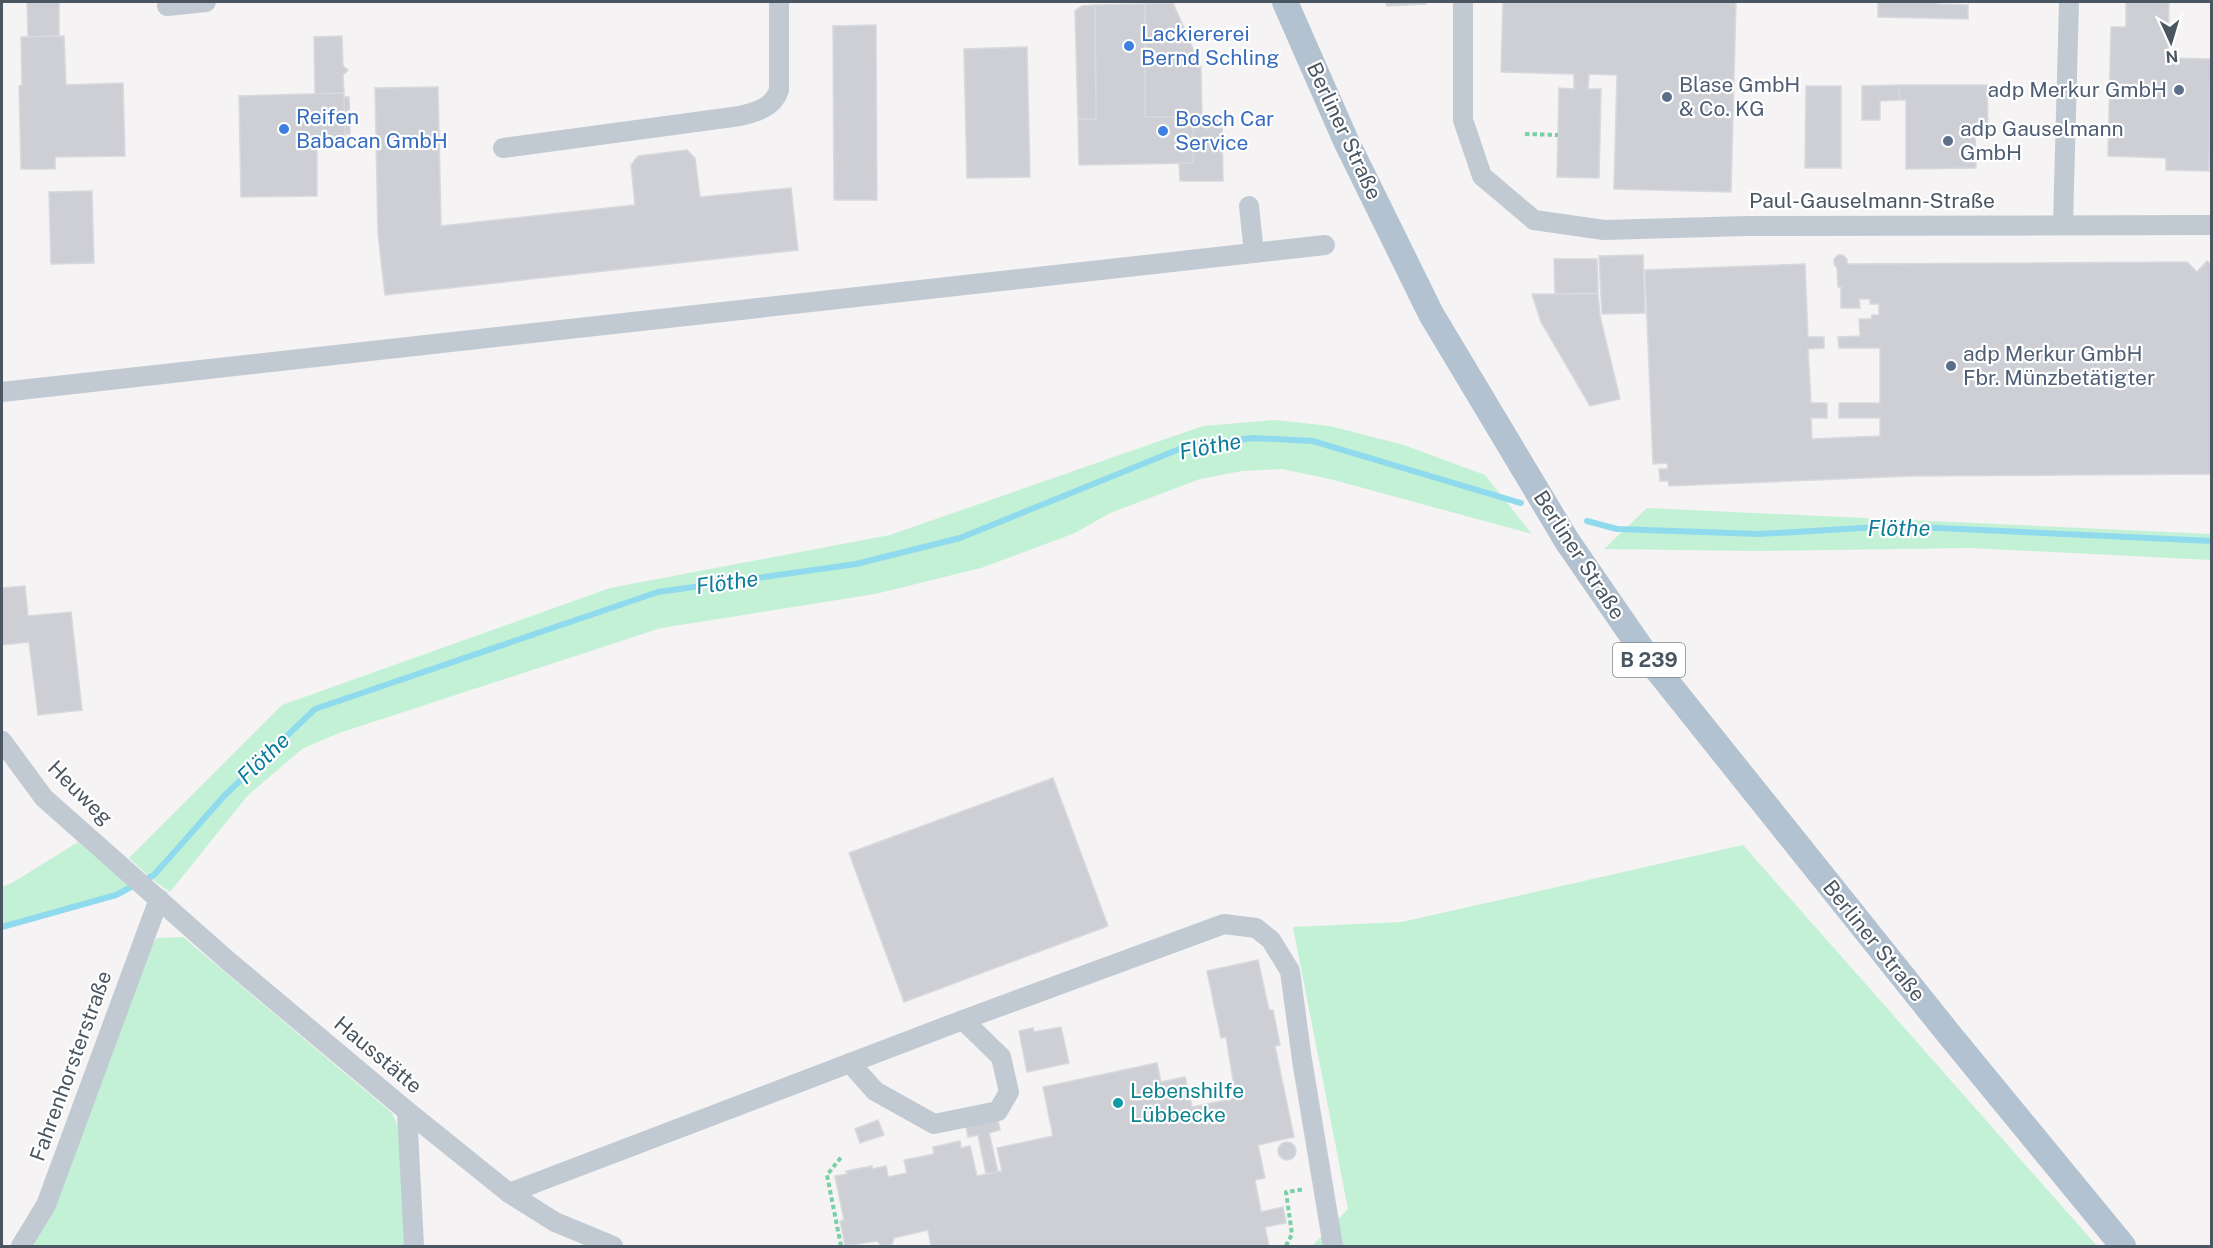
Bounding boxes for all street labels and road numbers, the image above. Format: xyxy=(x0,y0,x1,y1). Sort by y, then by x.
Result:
street label: Berliner Straße xyxy=(1302,58,1387,203)
street label: Paul-Gauselmann-Straße xyxy=(1749,188,1995,213)
street label: Berliner Straße xyxy=(1528,486,1630,624)
road number: B 239 xyxy=(1613,643,1685,677)
street label: Heuweg xyxy=(43,755,118,830)
street label: Berliner Straße xyxy=(1818,875,1931,1006)
street label: Fahrenhorsterstraße xyxy=(24,967,117,1164)
street label: Hausstätte xyxy=(329,1011,427,1099)

